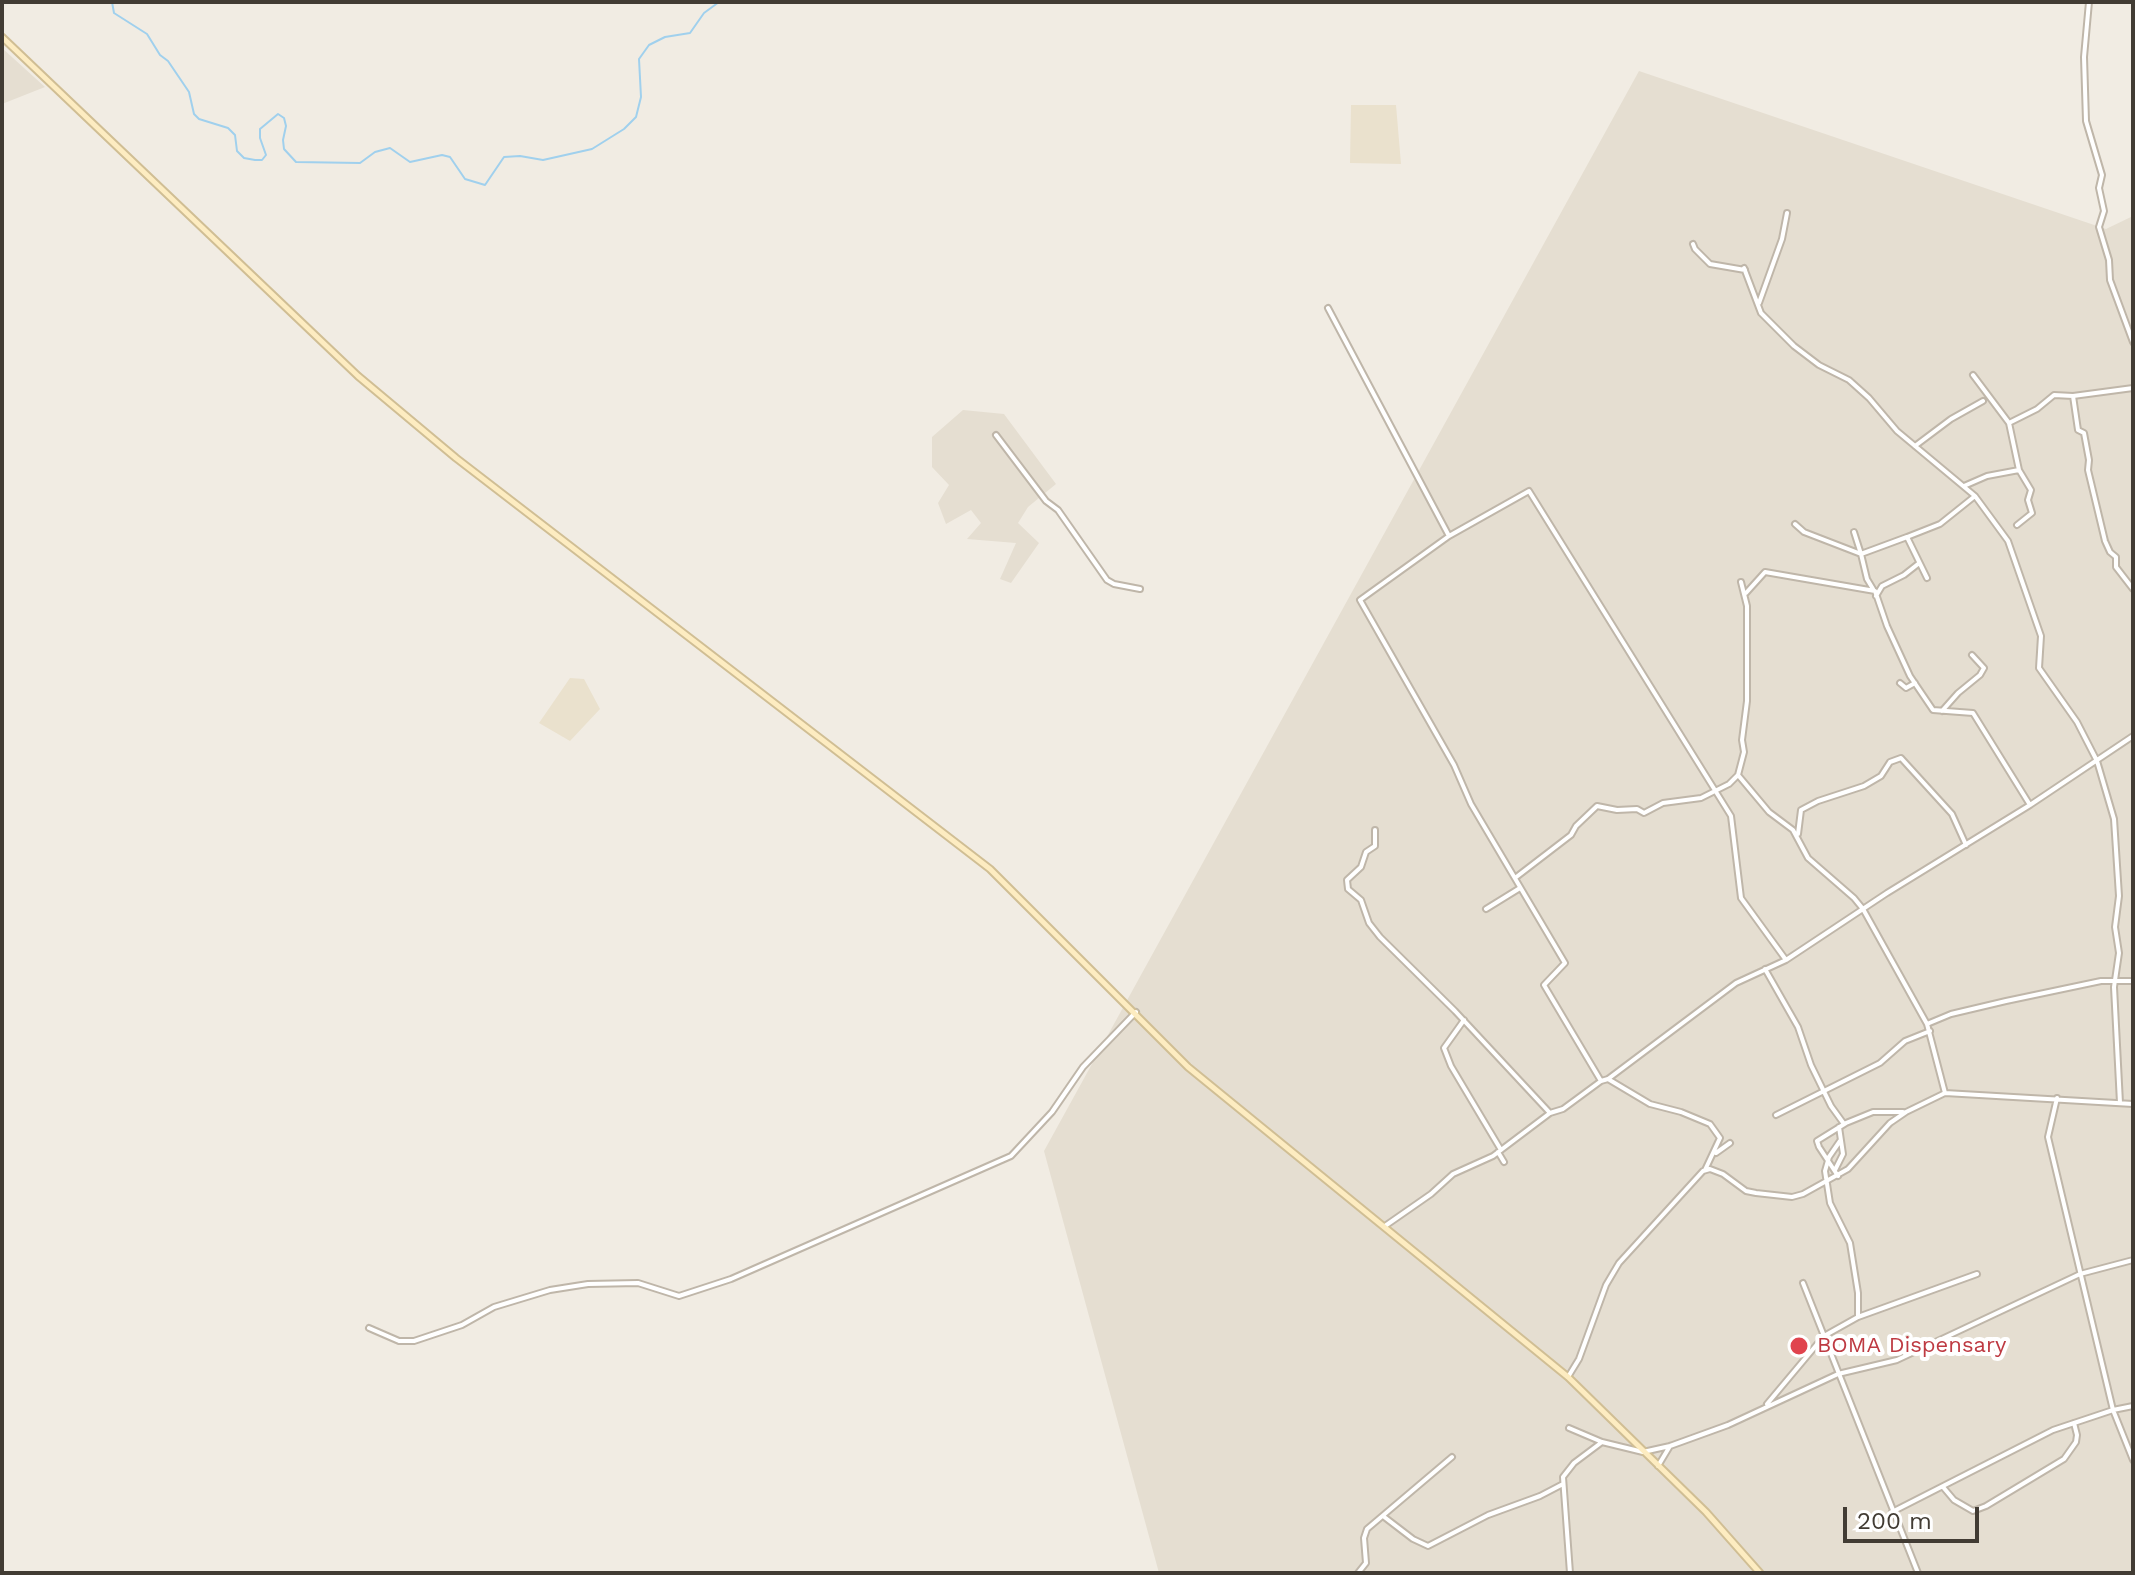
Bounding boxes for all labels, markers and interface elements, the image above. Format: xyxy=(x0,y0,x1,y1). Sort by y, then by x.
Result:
place label: BOMA Dispensary xyxy=(1817,1333,2006,1359)
marker: BOMA Dispensary xyxy=(1788,1335,1810,1357)
scale bar xyxy=(1847,1491,1983,1541)
text: 200 m xyxy=(1857,1507,1932,1535)

